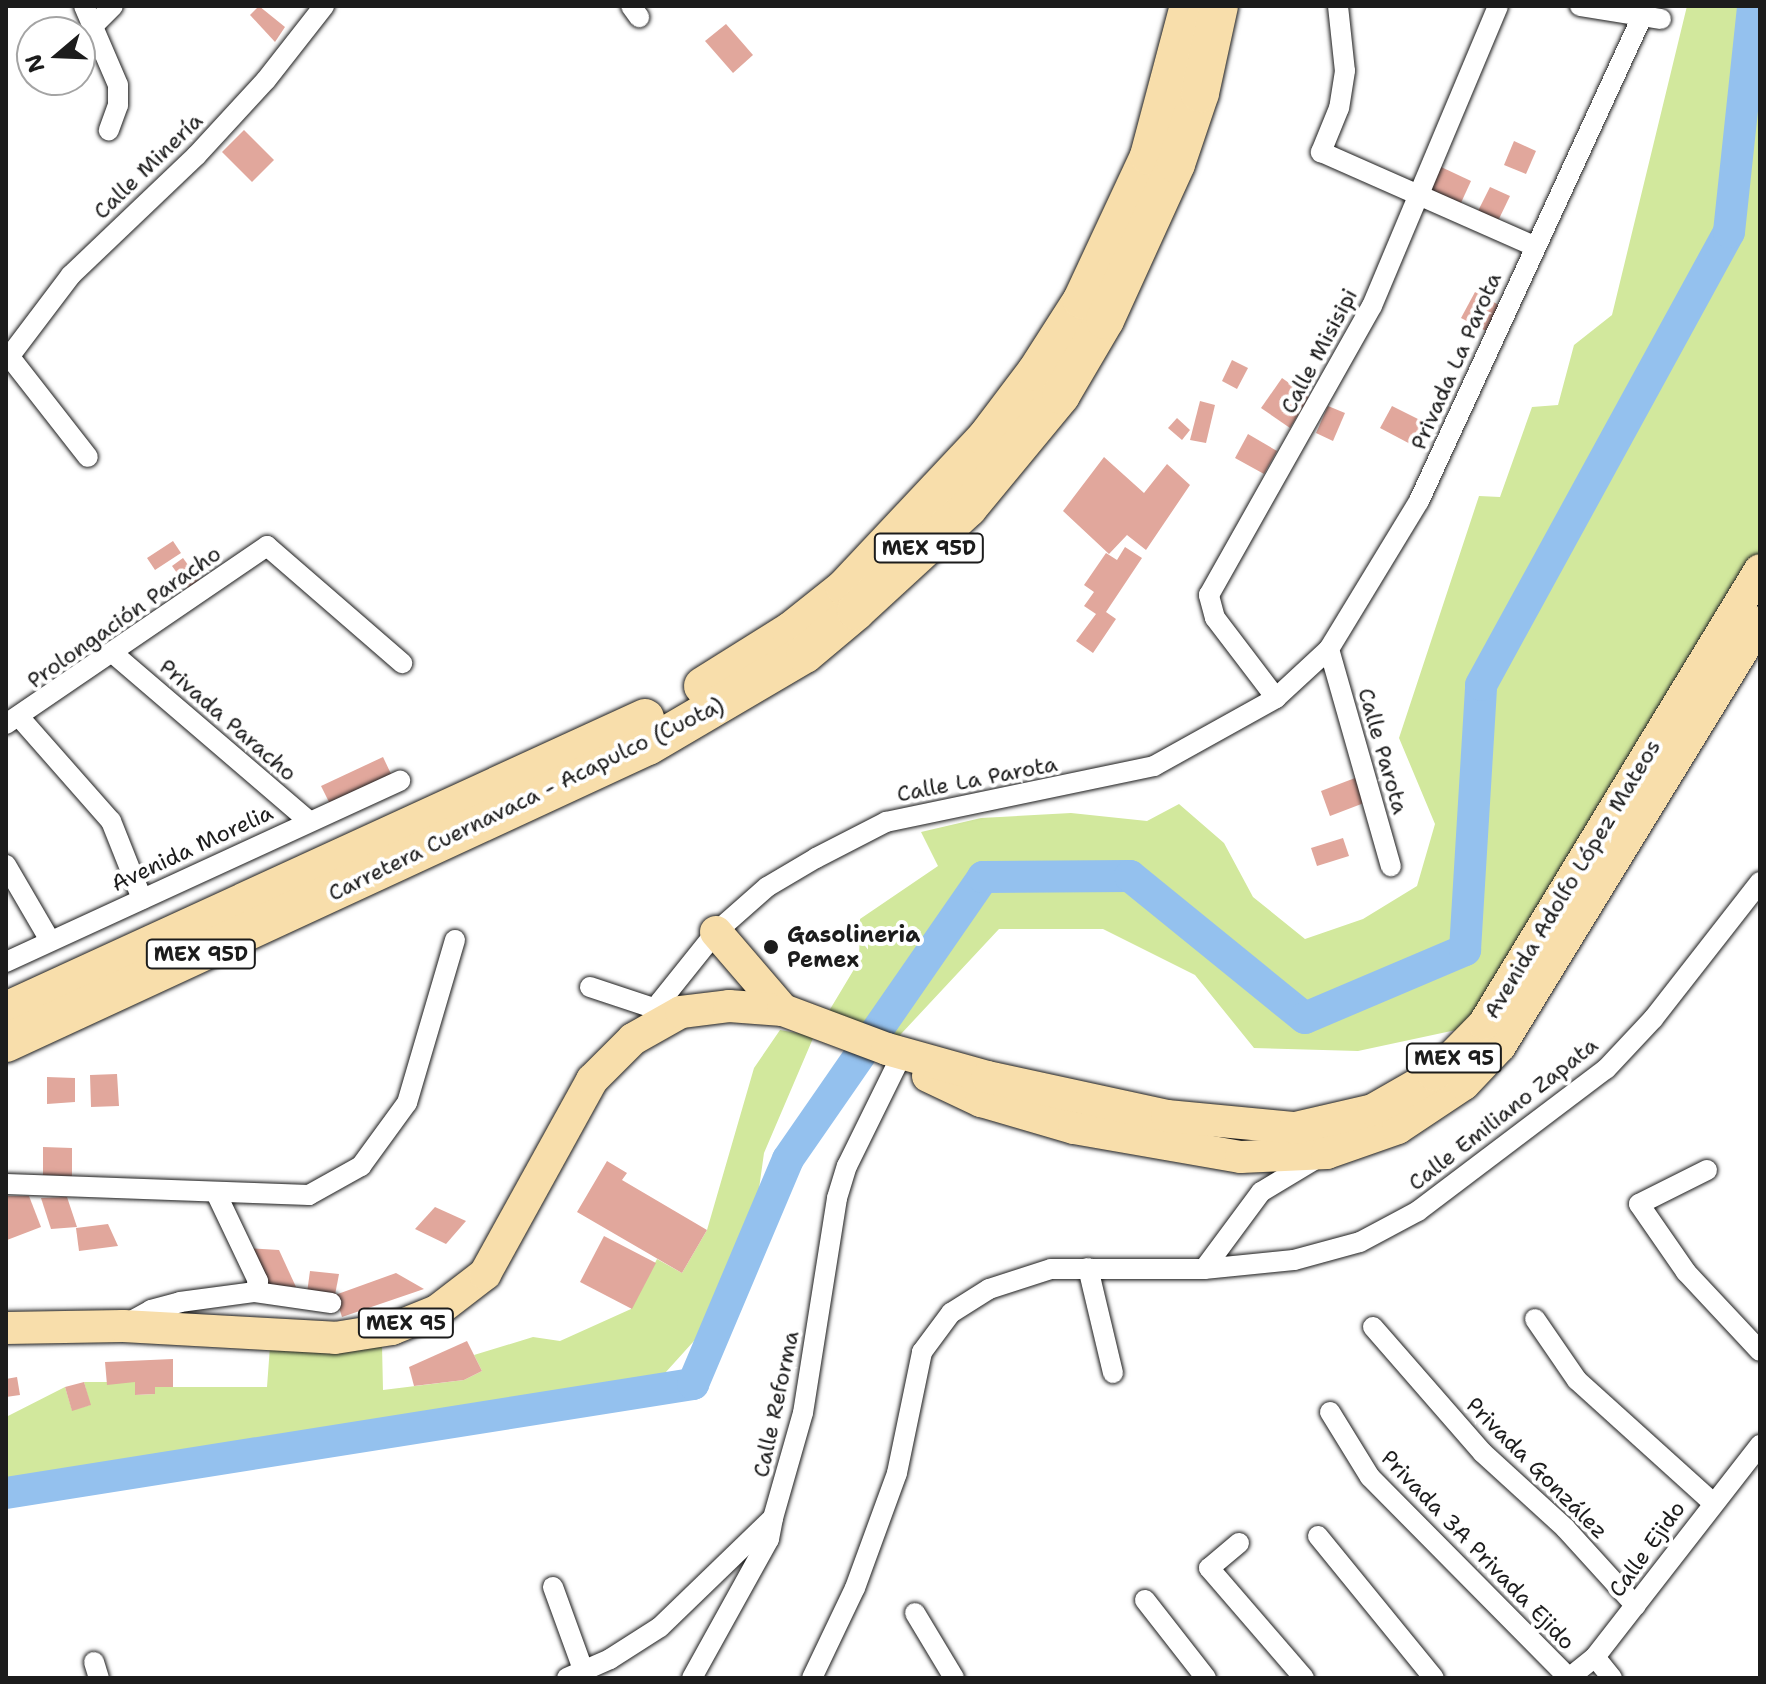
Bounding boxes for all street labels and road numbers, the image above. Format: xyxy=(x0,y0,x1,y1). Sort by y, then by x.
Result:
street label: Calle Minería xyxy=(88,107,208,225)
street label: Privada La Parota xyxy=(1405,268,1507,454)
street label: Calle Misisipi xyxy=(1275,284,1363,418)
road number: MEX 95D xyxy=(873,532,985,564)
street label: Prolongación Paracho xyxy=(22,540,226,694)
street label: Privada Paracho xyxy=(154,653,302,787)
street label: Calle Parota xyxy=(1352,685,1414,817)
street label: Carretera Cuernavaca - Acapulco (Cuota) xyxy=(324,691,728,907)
street label: Avenida Adolfo López Mateos xyxy=(1478,735,1666,1023)
street label: Calle La Parota xyxy=(894,750,1060,808)
street label: Avenida Morelia xyxy=(107,799,277,897)
road number: MEX 95D xyxy=(145,938,257,970)
street label: Calle Emiliano Zapata xyxy=(1403,1032,1603,1196)
road number: MEX 95 xyxy=(1404,1042,1504,1074)
road number: MEX 95 xyxy=(356,1307,456,1339)
street label: Calle Reforma xyxy=(748,1328,804,1480)
street label: Privada González xyxy=(1461,1392,1613,1544)
street label: Privada 3A Privada Ejido xyxy=(1376,1445,1580,1655)
street label: Calle Ejido xyxy=(1603,1496,1691,1602)

